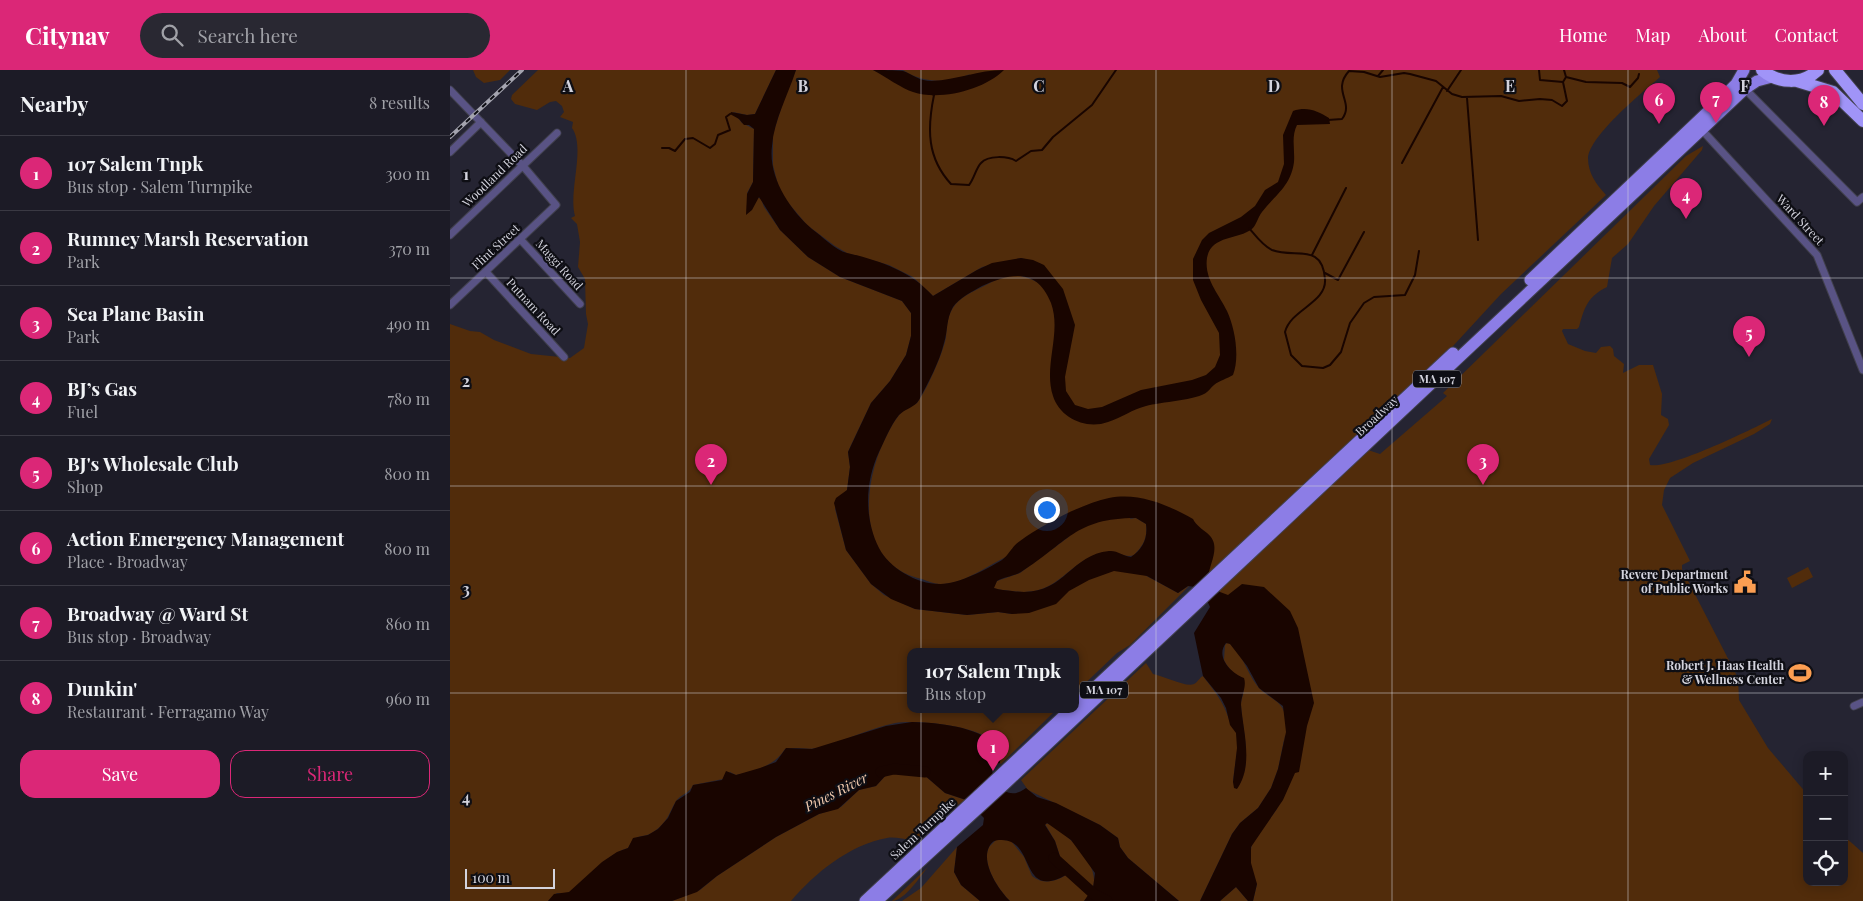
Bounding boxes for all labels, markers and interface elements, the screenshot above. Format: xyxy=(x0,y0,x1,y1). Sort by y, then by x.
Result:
search box xyxy=(140,13,490,58)
text: Citynav xyxy=(25,19,110,51)
icon: search xyxy=(158,21,186,49)
text: Search here xyxy=(198,22,298,48)
text: Home xyxy=(1559,23,1607,47)
text: Map xyxy=(1635,23,1670,47)
text: About xyxy=(1698,23,1747,47)
text: Contact xyxy=(1775,23,1838,47)
text: A xyxy=(562,75,574,96)
text: B xyxy=(798,75,809,96)
text: C xyxy=(1033,75,1045,96)
text: D xyxy=(1268,75,1280,96)
text: E xyxy=(1505,75,1515,96)
text: F xyxy=(1740,75,1750,96)
pin: 7 xyxy=(1700,82,1732,123)
pin: 6 xyxy=(1643,83,1675,124)
pin: 8 xyxy=(1808,85,1840,126)
text: Nearby xyxy=(20,89,89,117)
text: 8 results xyxy=(369,92,430,113)
street label: Woodland Road xyxy=(458,140,530,211)
text: 107 Salem Tnpk xyxy=(67,150,203,176)
text: 1 xyxy=(33,163,39,184)
text: 300 m xyxy=(385,163,430,184)
text: 1 xyxy=(463,163,469,184)
text: Bus stop · Salem Turnpike xyxy=(67,176,253,197)
pin: 4 xyxy=(1670,178,1702,219)
street label: Ward Street xyxy=(1773,190,1829,249)
street label: Flint Street xyxy=(468,219,523,273)
text: Rumney Marsh Reservation xyxy=(67,225,309,251)
street label: Maggi Road xyxy=(533,236,587,293)
text: 2 xyxy=(32,238,40,259)
text: 370 m xyxy=(388,238,430,259)
text: Park xyxy=(67,251,100,272)
street label: Putnam Road xyxy=(503,274,564,338)
text: Sea Plane Basin xyxy=(67,300,204,326)
text: 3 xyxy=(32,313,40,334)
text: 490 m xyxy=(386,313,430,334)
pin: 5 xyxy=(1733,316,1765,357)
text: Park xyxy=(67,326,100,347)
text: 2 xyxy=(462,370,470,391)
road number: MA 107 xyxy=(1413,370,1461,388)
text: BJ’s Gas xyxy=(67,375,137,401)
text: 4 xyxy=(32,388,40,409)
text: 780 m xyxy=(387,388,430,409)
street label: Broadway xyxy=(1351,391,1401,439)
text: Fuel xyxy=(67,401,98,422)
pin: 2 xyxy=(695,444,727,485)
pin: 3 xyxy=(1467,444,1499,485)
text: BJ's Wholesale Club xyxy=(67,450,239,476)
text: 5 xyxy=(32,463,40,484)
text: 800 m xyxy=(384,463,430,484)
text: Shop xyxy=(67,476,103,497)
your location xyxy=(1034,497,1060,523)
text: Action Emergency Management xyxy=(67,525,344,551)
text: 6 xyxy=(32,538,40,559)
text: 800 m xyxy=(384,538,430,559)
text: Place · Broadway xyxy=(67,551,188,572)
place label: Revere Department of Public Works xyxy=(1621,566,1729,596)
public building icon: Revere Department of Public Works xyxy=(1732,569,1758,595)
text: 3 xyxy=(462,578,470,599)
text: Broadway @ Ward St xyxy=(67,600,248,626)
text: 7 xyxy=(32,613,40,634)
text: 860 m xyxy=(386,613,430,634)
text: Bus stop · Broadway xyxy=(67,626,211,647)
popup xyxy=(907,648,1079,713)
text: 107 Salem Tnpk xyxy=(925,657,1061,683)
place label: Robert J. Haas Health & Wellness Center xyxy=(1666,657,1785,687)
sports icon: Robert J. Haas Health & Wellness Center xyxy=(1787,660,1813,686)
text: Dunkin' xyxy=(67,675,137,701)
road number: MA 107 xyxy=(1080,682,1128,698)
text: Bus stop xyxy=(925,683,986,704)
text: 8 xyxy=(32,688,40,709)
text: 960 m xyxy=(386,688,430,709)
text: Restaurant · Ferragamo Way xyxy=(67,701,269,722)
pin: 1 xyxy=(977,730,1009,771)
button: Save xyxy=(20,750,220,798)
button: Share xyxy=(230,750,430,798)
map controls xyxy=(1803,751,1848,886)
button: + xyxy=(1803,751,1848,796)
water label: Pines River xyxy=(800,767,871,816)
text: 4 xyxy=(462,786,470,807)
street label: Salem Turnpike xyxy=(886,794,959,863)
button: − xyxy=(1803,796,1848,841)
button: locate xyxy=(1803,841,1848,886)
scale bar xyxy=(465,866,555,889)
text: 100 m xyxy=(472,868,510,887)

